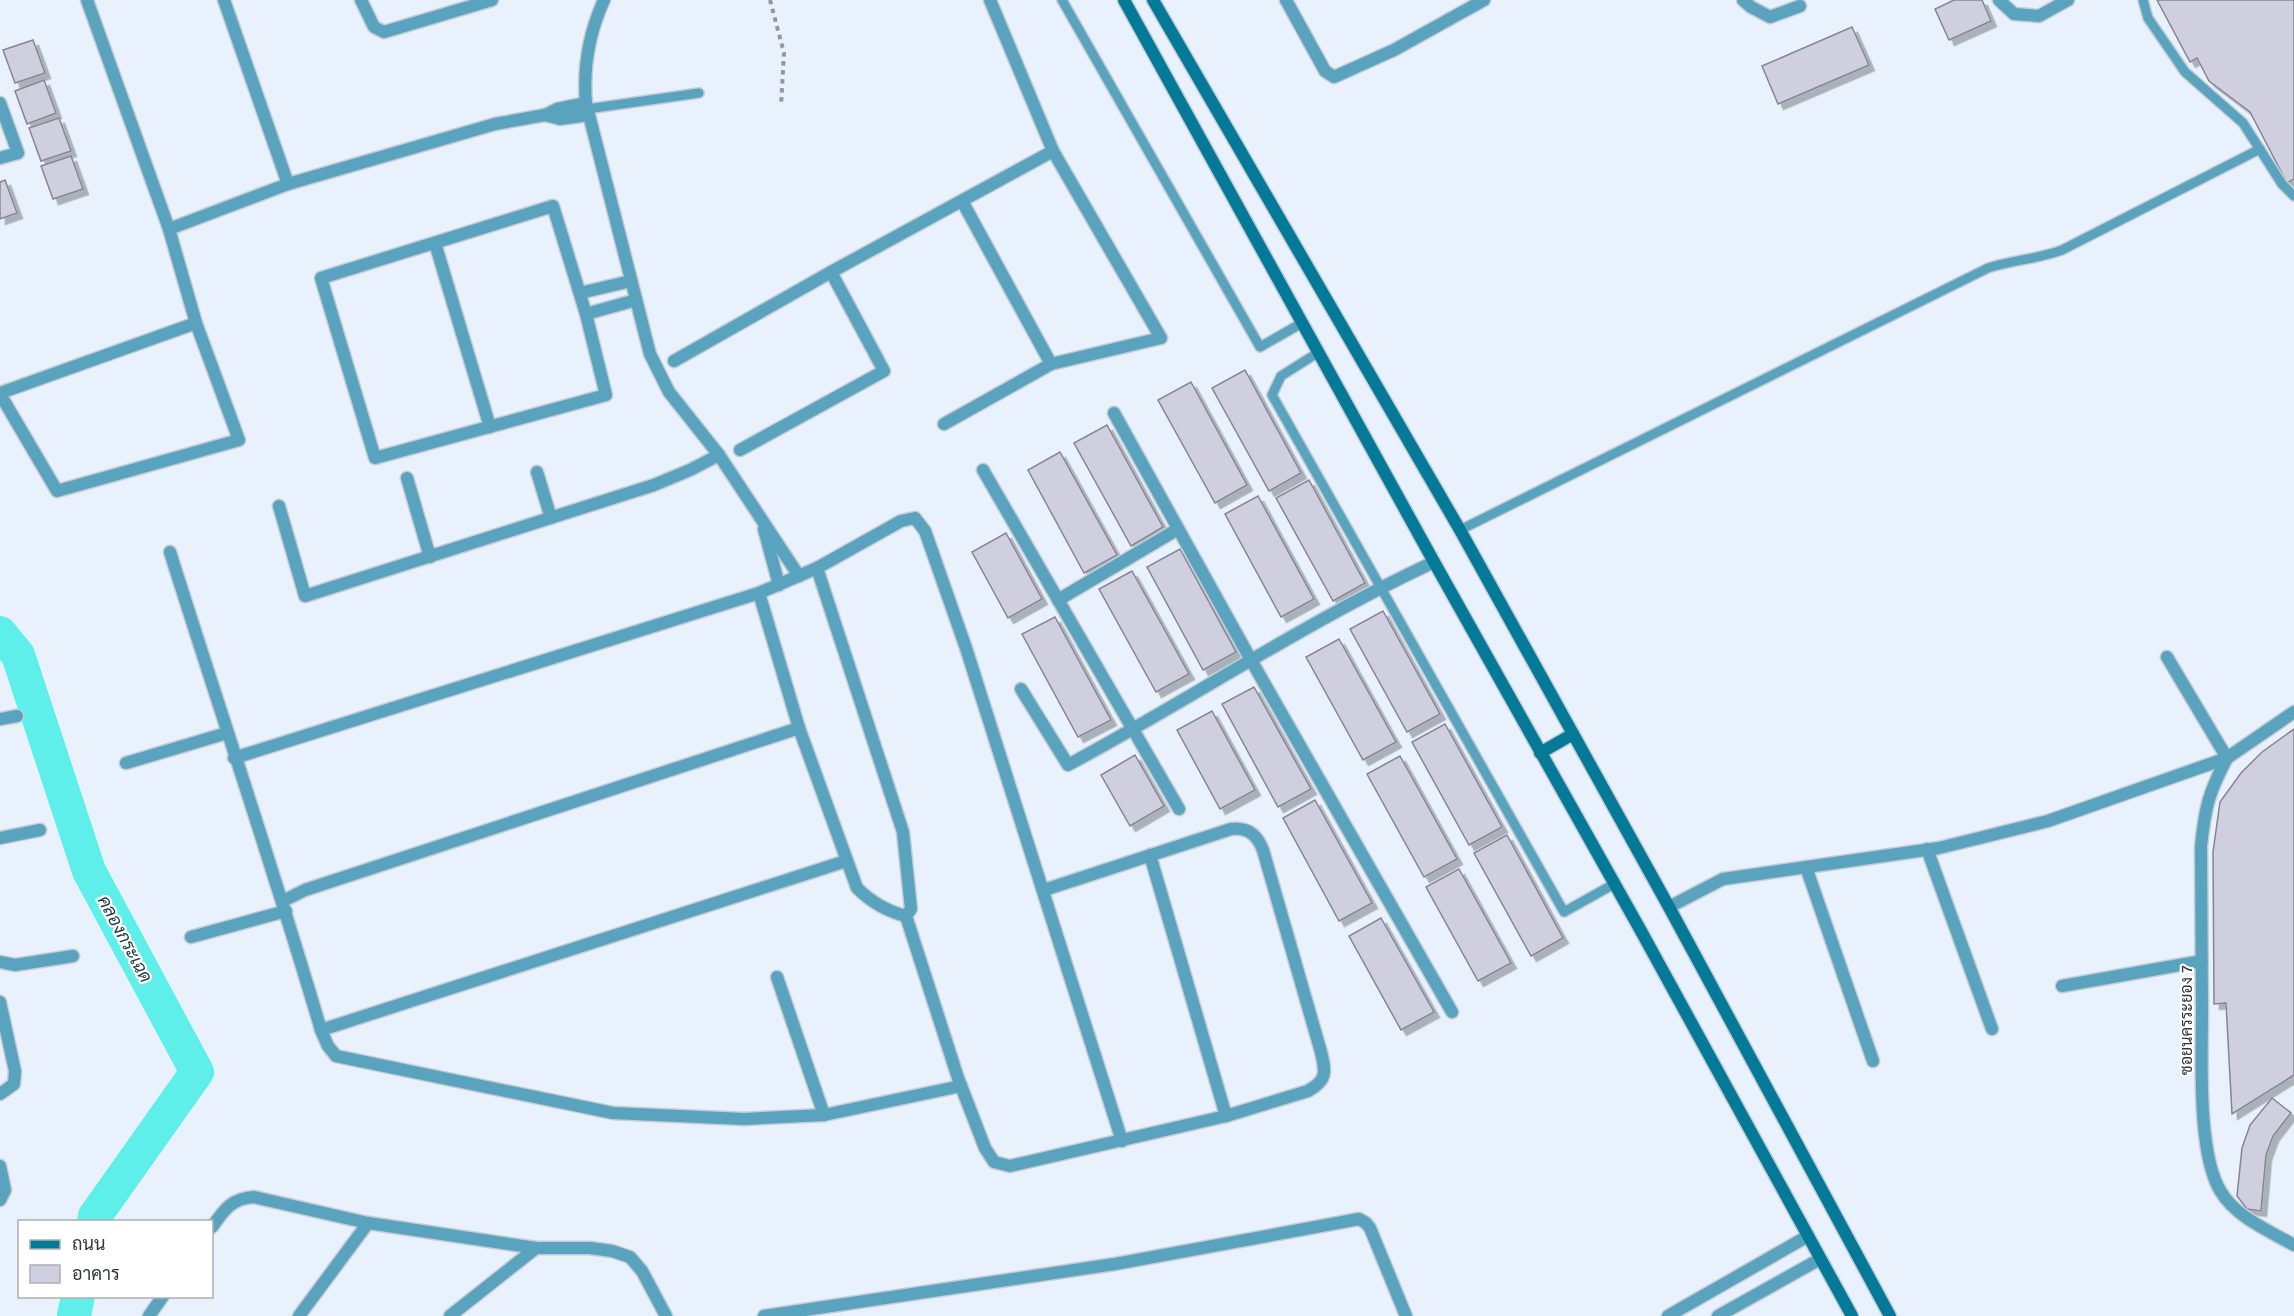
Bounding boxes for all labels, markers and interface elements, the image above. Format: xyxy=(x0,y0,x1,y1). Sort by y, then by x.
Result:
water label: คลองกระเฉด xyxy=(93,892,157,986)
street label: ซอยนครระยอง 7 xyxy=(2177,965,2197,1075)
legend xyxy=(18,1220,213,1298)
text: ถนน xyxy=(72,1233,105,1255)
text: อาคาร xyxy=(72,1263,120,1285)

